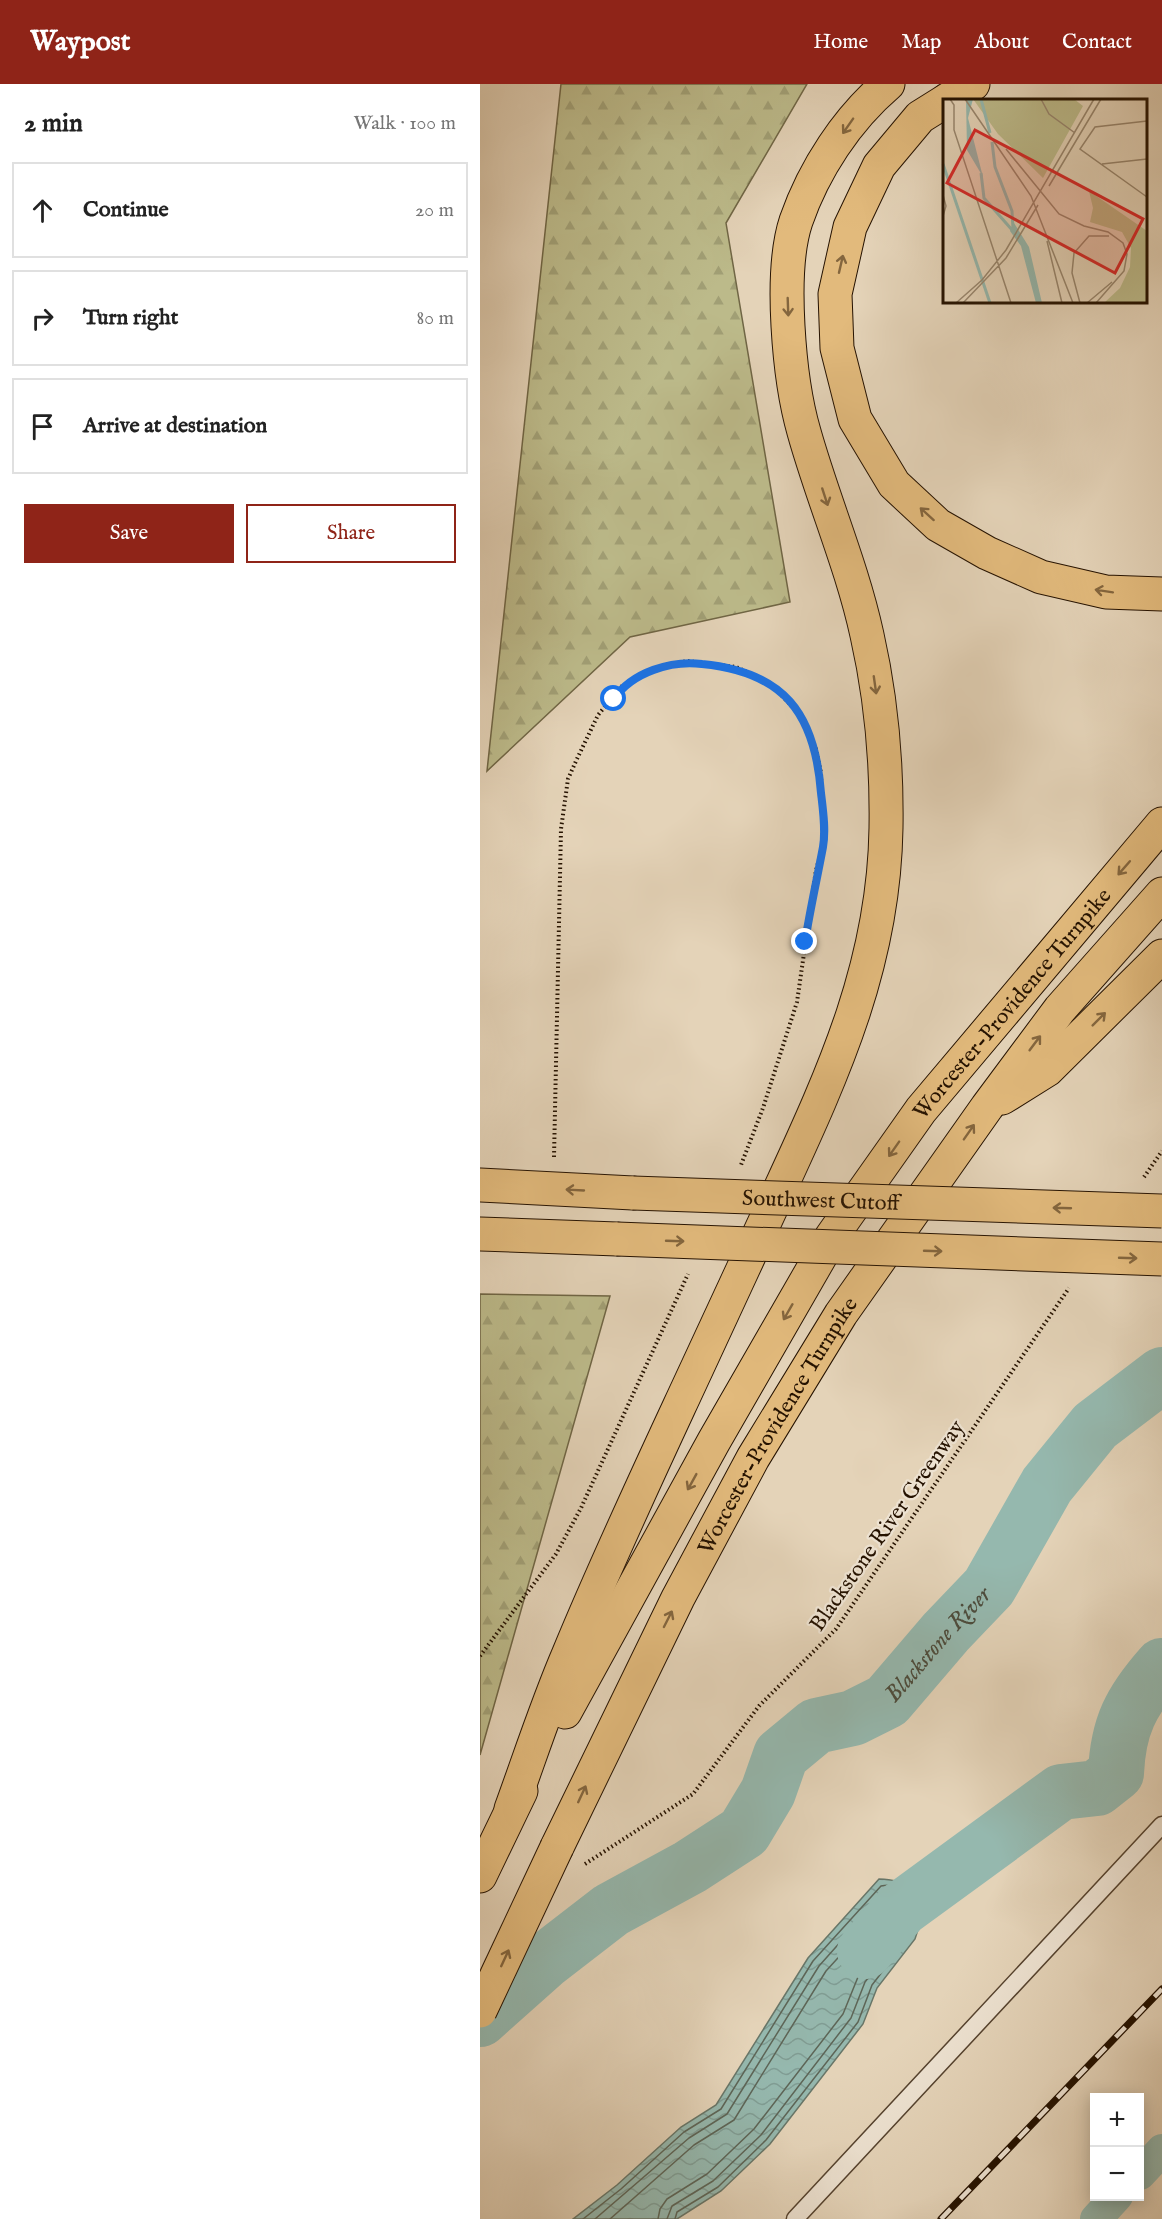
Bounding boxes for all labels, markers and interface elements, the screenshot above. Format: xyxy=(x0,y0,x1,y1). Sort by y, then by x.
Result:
text: Waypost xyxy=(30,25,130,60)
text: Home xyxy=(813,29,868,56)
text: Map xyxy=(901,29,941,56)
text: About xyxy=(974,29,1029,56)
text: Contact xyxy=(1062,29,1132,56)
inset map xyxy=(943,99,1147,303)
text: 2 min xyxy=(24,107,83,140)
text: Walk · 100 m xyxy=(353,111,456,136)
one-way arrow xyxy=(842,118,854,134)
icon: ahead xyxy=(26,194,59,227)
text: Continue xyxy=(83,196,169,224)
text: 20 m xyxy=(415,198,454,223)
one-way arrow xyxy=(836,255,848,274)
one-way arrow xyxy=(783,296,794,316)
icon: right xyxy=(26,302,59,335)
text: Turn right xyxy=(83,304,178,332)
text: 80 m xyxy=(417,306,454,331)
icon: arrive xyxy=(26,410,59,443)
text: Arrive at destination xyxy=(83,412,267,440)
one-way arrow xyxy=(820,487,831,506)
button: Save xyxy=(24,504,234,563)
button: Share xyxy=(246,504,456,563)
one-way arrow xyxy=(920,508,935,522)
one-way arrow xyxy=(1094,585,1114,596)
one-way arrow xyxy=(869,675,880,695)
route start xyxy=(600,685,626,711)
one-way arrow xyxy=(1117,860,1131,875)
street label: Worcester-Providence Turnpike xyxy=(907,883,1118,1126)
route end xyxy=(791,928,817,954)
one-way arrow xyxy=(1091,1012,1106,1027)
one-way arrow xyxy=(1028,1035,1041,1051)
one-way arrow xyxy=(963,1125,975,1141)
one-way arrow xyxy=(888,1140,900,1156)
one-way arrow xyxy=(566,1184,586,1195)
street label: Southwest Cutoff xyxy=(742,1185,903,1218)
one-way arrow xyxy=(1052,1202,1072,1213)
one-way arrow xyxy=(665,1235,685,1246)
one-way arrow xyxy=(922,1245,942,1256)
one-way arrow xyxy=(1117,1252,1137,1264)
street label: Worcester-Providence Turnpike xyxy=(692,1292,865,1559)
one-way arrow xyxy=(782,1303,793,1321)
street label: Blackstone River Greenway xyxy=(804,1415,971,1637)
one-way arrow xyxy=(685,1473,697,1490)
water label: Blackstone River xyxy=(878,1579,1000,1710)
one-way arrow xyxy=(662,1610,674,1628)
one-way arrow xyxy=(576,1786,588,1804)
one-way arrow xyxy=(499,1949,511,1967)
map controls xyxy=(1090,2093,1144,2201)
button: + xyxy=(1090,2093,1144,2147)
button: − xyxy=(1090,2147,1144,2201)

